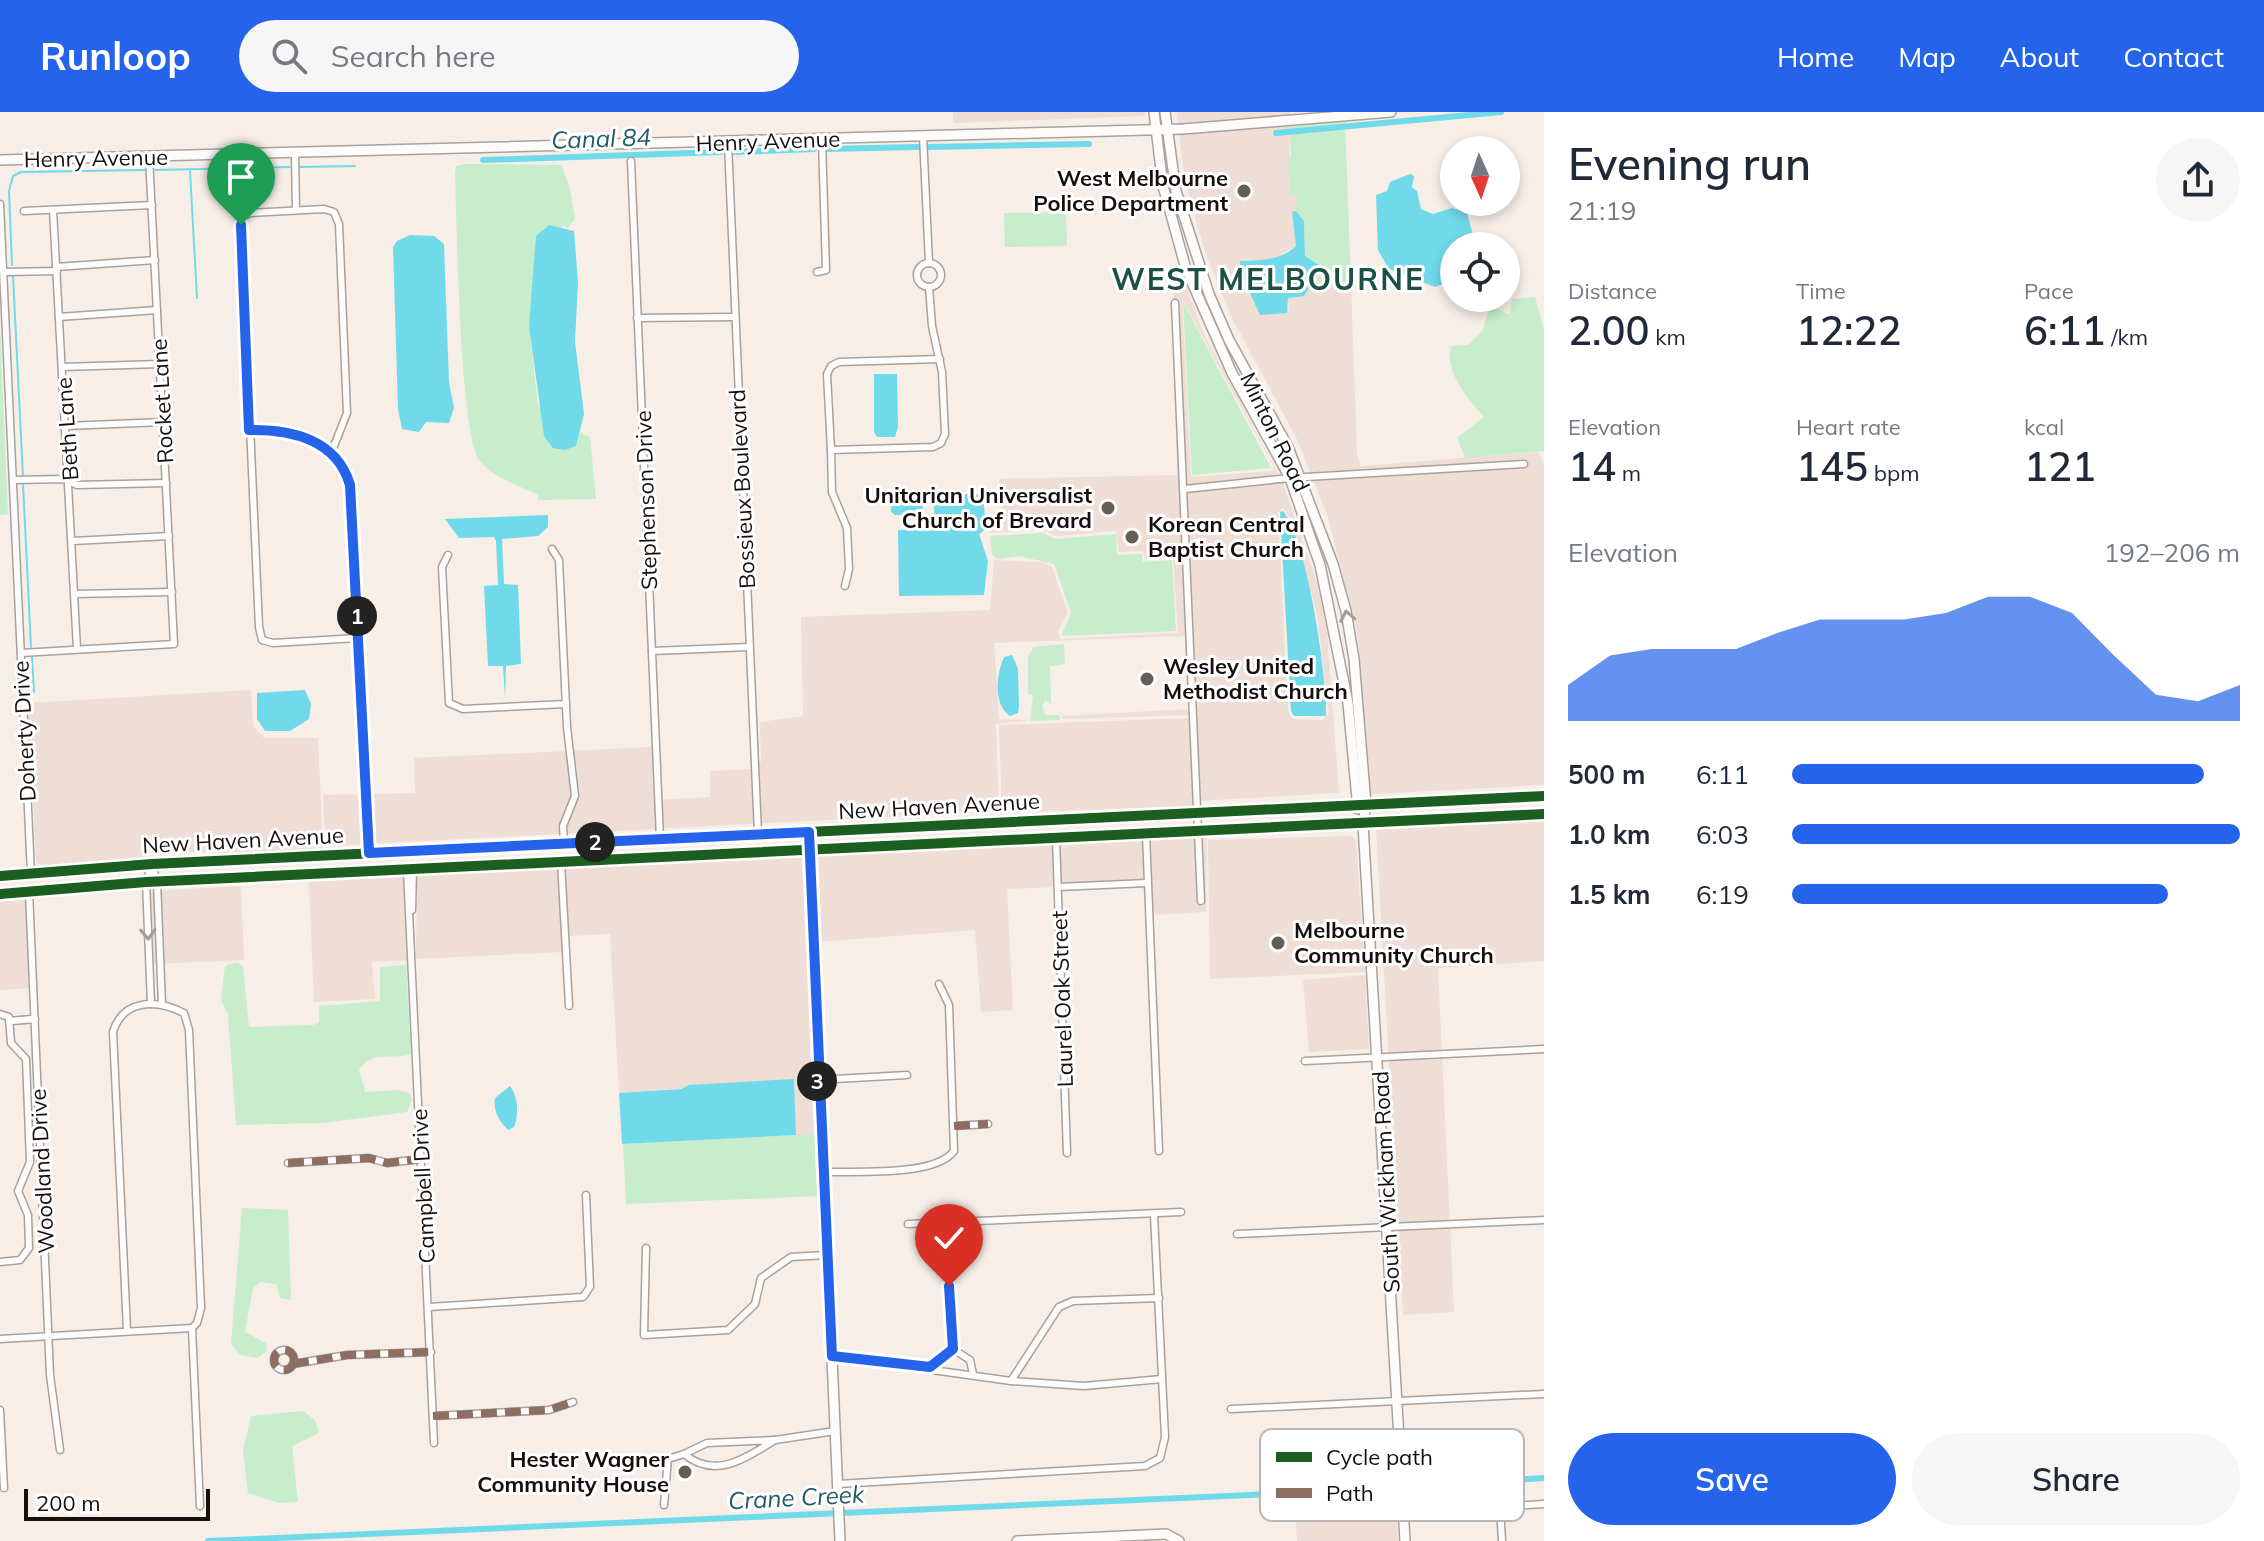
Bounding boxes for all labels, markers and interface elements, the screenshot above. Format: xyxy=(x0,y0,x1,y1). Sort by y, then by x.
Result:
search box xyxy=(239,20,799,92)
text: Runloop xyxy=(40,32,191,80)
icon: search xyxy=(267,34,311,78)
text: Search here xyxy=(331,37,496,75)
text: Home xyxy=(1777,39,1854,74)
text: Map xyxy=(1898,39,1956,74)
text: About xyxy=(2000,39,2079,74)
text: Contact xyxy=(2123,39,2224,74)
water label: Canal 84 xyxy=(551,121,651,155)
street label: Henry Avenue xyxy=(695,124,841,158)
north arrow xyxy=(1440,136,1520,216)
map controls xyxy=(1440,136,1520,312)
text: Evening run xyxy=(1568,136,1811,191)
button: share xyxy=(2156,138,2240,222)
street label: Henry Avenue xyxy=(24,143,168,173)
pin xyxy=(207,143,275,225)
icon: arrive xyxy=(219,155,263,199)
place label: West Melbourne Police Department xyxy=(1033,164,1228,217)
marker: West Melbourne Police Department xyxy=(1235,182,1253,200)
text: 21:19 xyxy=(1568,194,1636,227)
button: locate xyxy=(1440,232,1520,312)
district label: WEST MELBOURNE xyxy=(1111,260,1425,298)
text: Distance xyxy=(1568,277,1657,305)
text: Time xyxy=(1796,277,1846,305)
text: Pace xyxy=(2024,277,2074,305)
text: 2.00 xyxy=(1568,305,1649,355)
text: 12:22 xyxy=(1796,305,1901,355)
text: 6:11 xyxy=(2024,305,2105,355)
text: km xyxy=(1649,323,1686,351)
text: /km xyxy=(2105,323,2148,351)
street label: Rocket Lane xyxy=(145,338,179,464)
street label: Minton Road xyxy=(1234,368,1316,496)
street label: Beth Lane xyxy=(49,376,85,482)
street label: Bossieux Boulevard xyxy=(723,389,761,589)
street label: Stephenson Drive xyxy=(629,410,663,590)
text: Elevation xyxy=(1568,413,1661,441)
text: Heart rate xyxy=(1796,413,1901,441)
text: kcal xyxy=(2024,413,2064,441)
text: 14 xyxy=(1568,441,1616,491)
text: 145 xyxy=(1796,441,1868,491)
text: 121 xyxy=(2024,441,2096,491)
text: m xyxy=(1616,459,1641,487)
text: bpm xyxy=(1868,459,1919,487)
place label: Unitarian Universalist Church of Brevard xyxy=(864,481,1092,534)
marker: Unitarian Universalist Church of Brevard xyxy=(1099,499,1117,517)
place label: Korean Central Baptist Church xyxy=(1148,510,1305,563)
marker: Korean Central Baptist Church xyxy=(1123,528,1141,546)
text: Elevation xyxy=(1568,536,1678,569)
text: 192–206 m xyxy=(2104,536,2240,569)
pin: 1 xyxy=(337,596,377,636)
text: 1 xyxy=(350,602,364,630)
one-way arrow xyxy=(1339,609,1356,623)
place label: Wesley United Methodist Church xyxy=(1163,652,1348,705)
street label: Doherty Drive xyxy=(6,660,42,802)
marker: Wesley United Methodist Church xyxy=(1138,670,1156,688)
text: 500 m xyxy=(1568,758,1645,791)
text: 6:11 xyxy=(1696,758,1749,791)
street label: New Haven Avenue xyxy=(837,787,1041,825)
text: 1.0 km xyxy=(1568,818,1651,851)
text: 6:03 xyxy=(1696,818,1749,851)
street label: New Haven Avenue xyxy=(141,821,345,859)
pin: 2 xyxy=(575,822,615,862)
text: 2 xyxy=(588,828,602,856)
text: 1.5 km xyxy=(1568,878,1651,911)
text: 6:19 xyxy=(1696,878,1749,911)
street label: Laurel Oak Street xyxy=(1045,910,1079,1088)
place label: Melbourne Community Church xyxy=(1294,916,1494,969)
one-way arrow xyxy=(140,928,157,941)
marker: Melbourne Community Church xyxy=(1269,934,1287,952)
pin: 3 xyxy=(797,1061,837,1101)
text: 3 xyxy=(810,1067,824,1095)
street label: South Wickham Road xyxy=(1366,1070,1406,1294)
street label: Woodland Drive xyxy=(24,1088,60,1254)
street label: Campbell Drive xyxy=(405,1108,441,1264)
pin xyxy=(915,1204,983,1286)
icon: check xyxy=(927,1216,971,1260)
legend xyxy=(1260,1429,1524,1521)
button: Save xyxy=(1568,1433,1896,1525)
button: Share xyxy=(1912,1433,2240,1525)
text: Cycle path xyxy=(1326,1443,1433,1471)
place label: Hester Wagner Community House xyxy=(477,1445,669,1498)
marker: Hester Wagner Community House xyxy=(676,1463,694,1481)
water label: Crane Creek xyxy=(727,1478,865,1516)
text: Path xyxy=(1326,1479,1374,1507)
scale bar xyxy=(24,1485,210,1521)
text: 200 m xyxy=(36,1489,101,1517)

